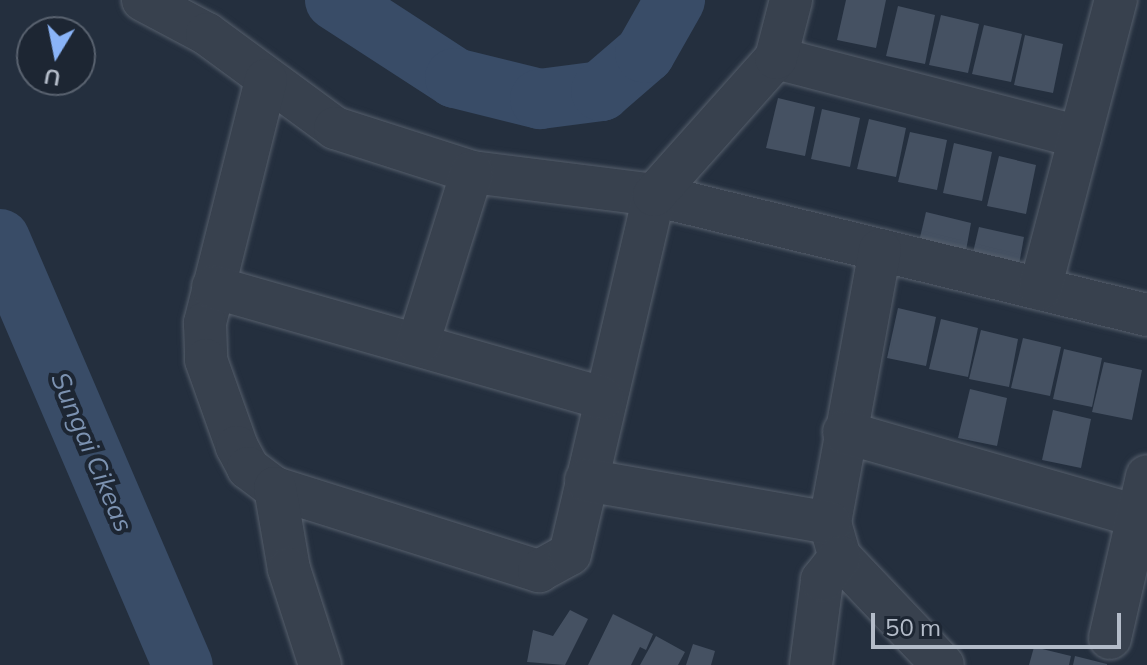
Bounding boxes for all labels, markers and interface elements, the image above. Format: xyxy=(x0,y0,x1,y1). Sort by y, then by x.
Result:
north arrow xyxy=(16,16,96,96)
text: U xyxy=(42,62,63,93)
water label: Sungai Cikeas xyxy=(44,367,140,537)
scale bar xyxy=(875,597,1125,647)
text: 50 m xyxy=(885,612,941,642)

